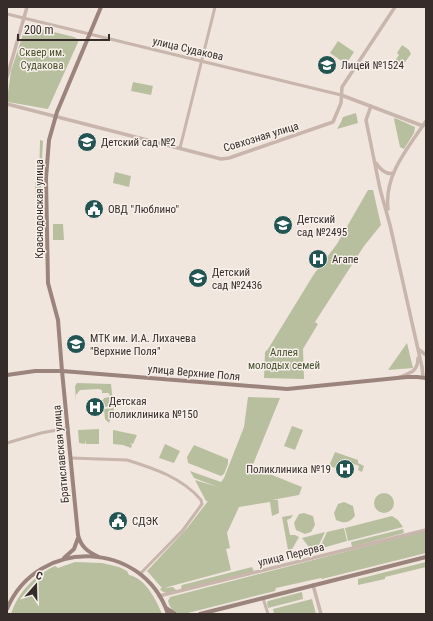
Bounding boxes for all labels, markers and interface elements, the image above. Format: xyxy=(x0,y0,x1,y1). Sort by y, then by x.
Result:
scale bar xyxy=(18,16,109,42)
text: 200 m xyxy=(24,23,54,37)
street label: улица Судакова xyxy=(151,35,225,63)
park label: Сквер им. Судакова xyxy=(19,46,65,72)
school or university icon: Лицей №1524 xyxy=(316,54,338,76)
place label: Лицей №1524 xyxy=(341,59,404,72)
street label: Совхозная улица xyxy=(222,119,300,155)
school or university icon: Детский сад №2 xyxy=(76,131,98,153)
place label: Детский сад №2 xyxy=(101,136,176,149)
street label: Краснодонская улица xyxy=(33,159,46,259)
public building icon: ОВД "Люблино" xyxy=(83,198,105,220)
place label: ОВД "Люблино" xyxy=(108,203,179,216)
place label: Детский сад №2495 xyxy=(297,213,347,239)
school or university icon: Детский сад №2495 xyxy=(272,214,294,236)
hospital icon: Агапе xyxy=(307,248,329,270)
place label: Агапе xyxy=(332,253,358,266)
place label: Детский сад №2436 xyxy=(212,266,262,292)
school or university icon: Детский сад №2436 xyxy=(187,267,209,289)
place label: МТК им. И.А. Лихачева "Верхние Поля" xyxy=(90,332,196,358)
school or university icon: МТК им. И.А. Лихачева "Верхние Поля" xyxy=(65,333,87,355)
park label: Аллея молодых семей xyxy=(248,346,320,372)
street label: улица Верхние Поля xyxy=(147,362,241,384)
place label: Детская поликлиника №150 xyxy=(109,395,198,421)
hospital icon: Детская поликлиника №150 xyxy=(84,396,106,418)
street label: Братиславская улица xyxy=(50,404,72,504)
hospital icon: Поликлиника №19 xyxy=(334,458,356,480)
place label: Поликлиника №19 xyxy=(246,463,331,476)
public building icon: СДЭК xyxy=(107,510,129,532)
place label: СДЭК xyxy=(132,515,159,528)
street label: улица Перерва xyxy=(256,540,326,570)
north arrow xyxy=(16,565,56,605)
text: С xyxy=(34,569,44,583)

